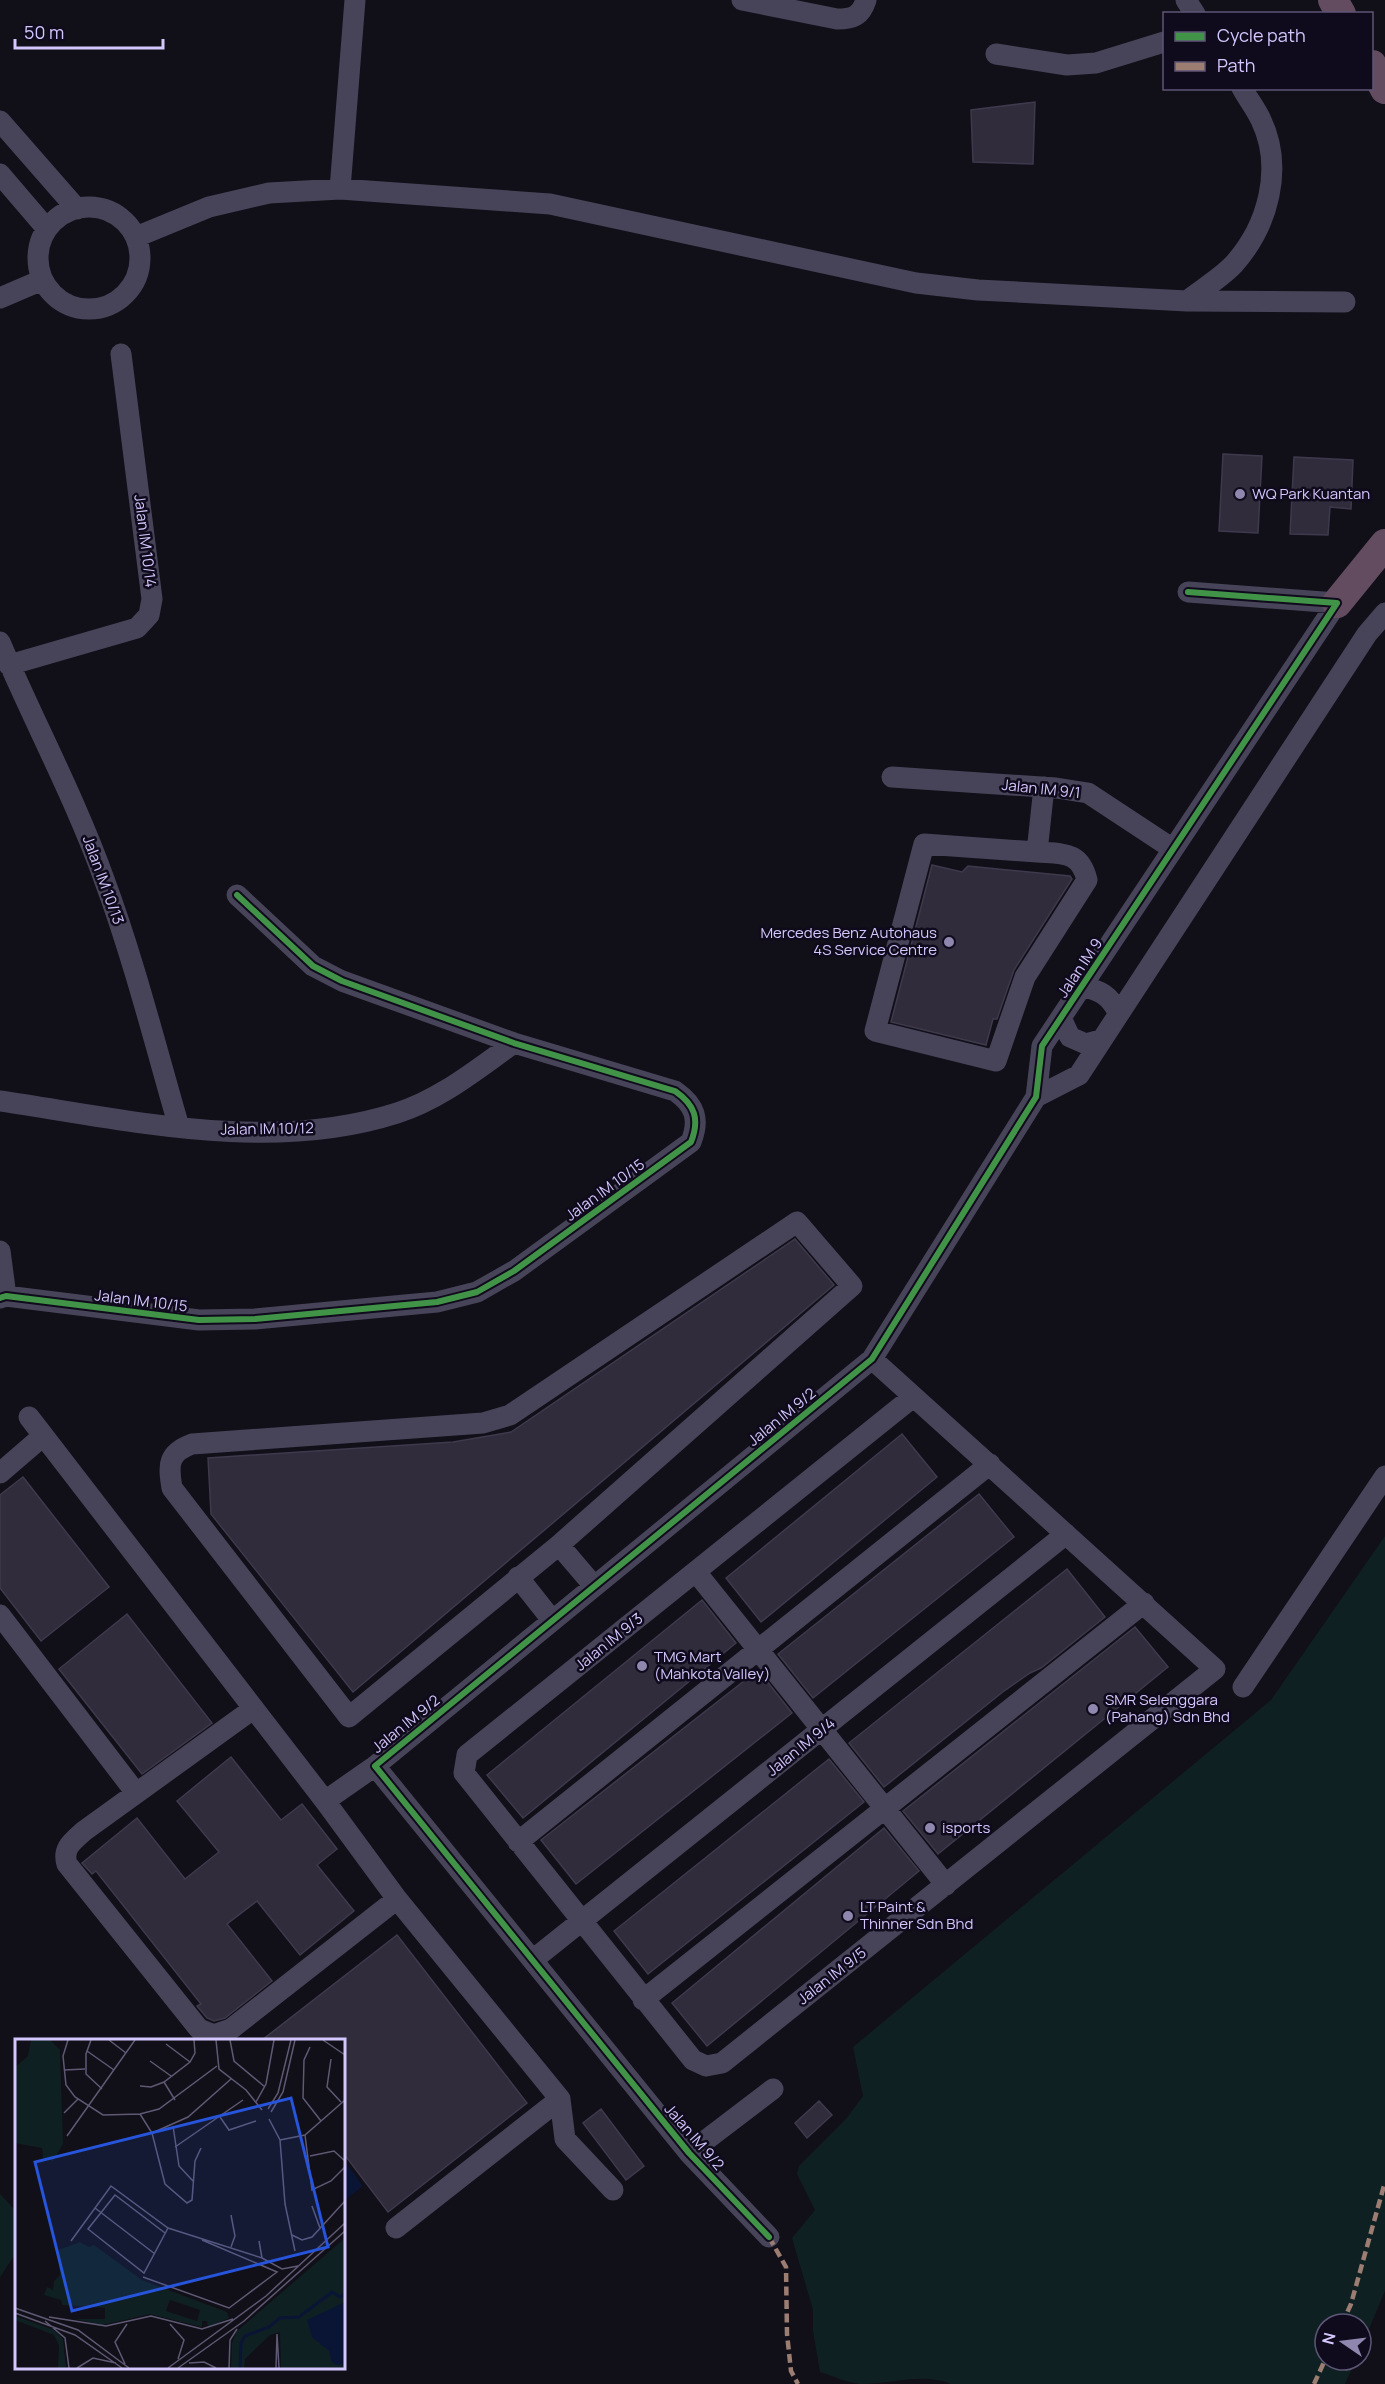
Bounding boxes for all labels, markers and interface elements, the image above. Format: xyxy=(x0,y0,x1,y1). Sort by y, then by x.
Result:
scale bar xyxy=(15,12,164,50)
legend xyxy=(1163,12,1373,90)
text: 50 m xyxy=(24,20,64,44)
text: Cycle path xyxy=(1217,23,1306,47)
text: Path xyxy=(1217,53,1255,77)
place label: WQ Park Kuantan xyxy=(1252,483,1370,504)
marker: WQ Park Kuantan xyxy=(1233,487,1247,501)
street label: Jalan IM 10/14 xyxy=(129,493,162,589)
street label: Jalan IM 9/1 xyxy=(1001,774,1081,803)
street label: Jalan IM 10/13 xyxy=(78,832,129,927)
place label: Mercedes Benz Autohaus 4S Service Centre xyxy=(760,922,937,960)
street label: Jalan IM 9 xyxy=(1052,934,1107,1002)
marker: Mercedes Benz Autohaus 4S Service Centre xyxy=(942,935,956,949)
street label: Jalan IM 10/12 xyxy=(220,1117,314,1140)
street label: Jalan IM 10/15 xyxy=(561,1154,649,1226)
street label: Jalan IM 10/15 xyxy=(93,1284,189,1317)
street label: Jalan IM 9/2 xyxy=(743,1383,820,1451)
street label: Jalan IM 9/3 xyxy=(570,1608,647,1675)
place label: TMG Mart (Mahkota Valley) xyxy=(654,1646,770,1684)
marker: TMG Mart (Mahkota Valley) xyxy=(635,1659,649,1673)
place label: SMR Selenggara (Pahang) Sdn Bhd xyxy=(1105,1689,1230,1727)
street label: Jalan IM 9/2 xyxy=(367,1690,444,1758)
marker: SMR Selenggara (Pahang) Sdn Bhd xyxy=(1086,1702,1100,1716)
street label: Jalan IM 9/4 xyxy=(762,1713,839,1781)
place label: isports xyxy=(942,1817,991,1838)
marker: isports xyxy=(923,1821,937,1835)
place label: LT Paint & Thinner Sdn Bhd xyxy=(860,1896,973,1934)
marker: LT Paint & Thinner Sdn Bhd xyxy=(841,1909,855,1923)
street label: Jalan IM 9/5 xyxy=(793,1942,870,2009)
inset map xyxy=(15,2039,345,2369)
street label: Jalan IM 9/2 xyxy=(660,2099,729,2174)
north arrow xyxy=(1313,2312,1373,2372)
text: N xyxy=(1316,2330,1341,2347)

